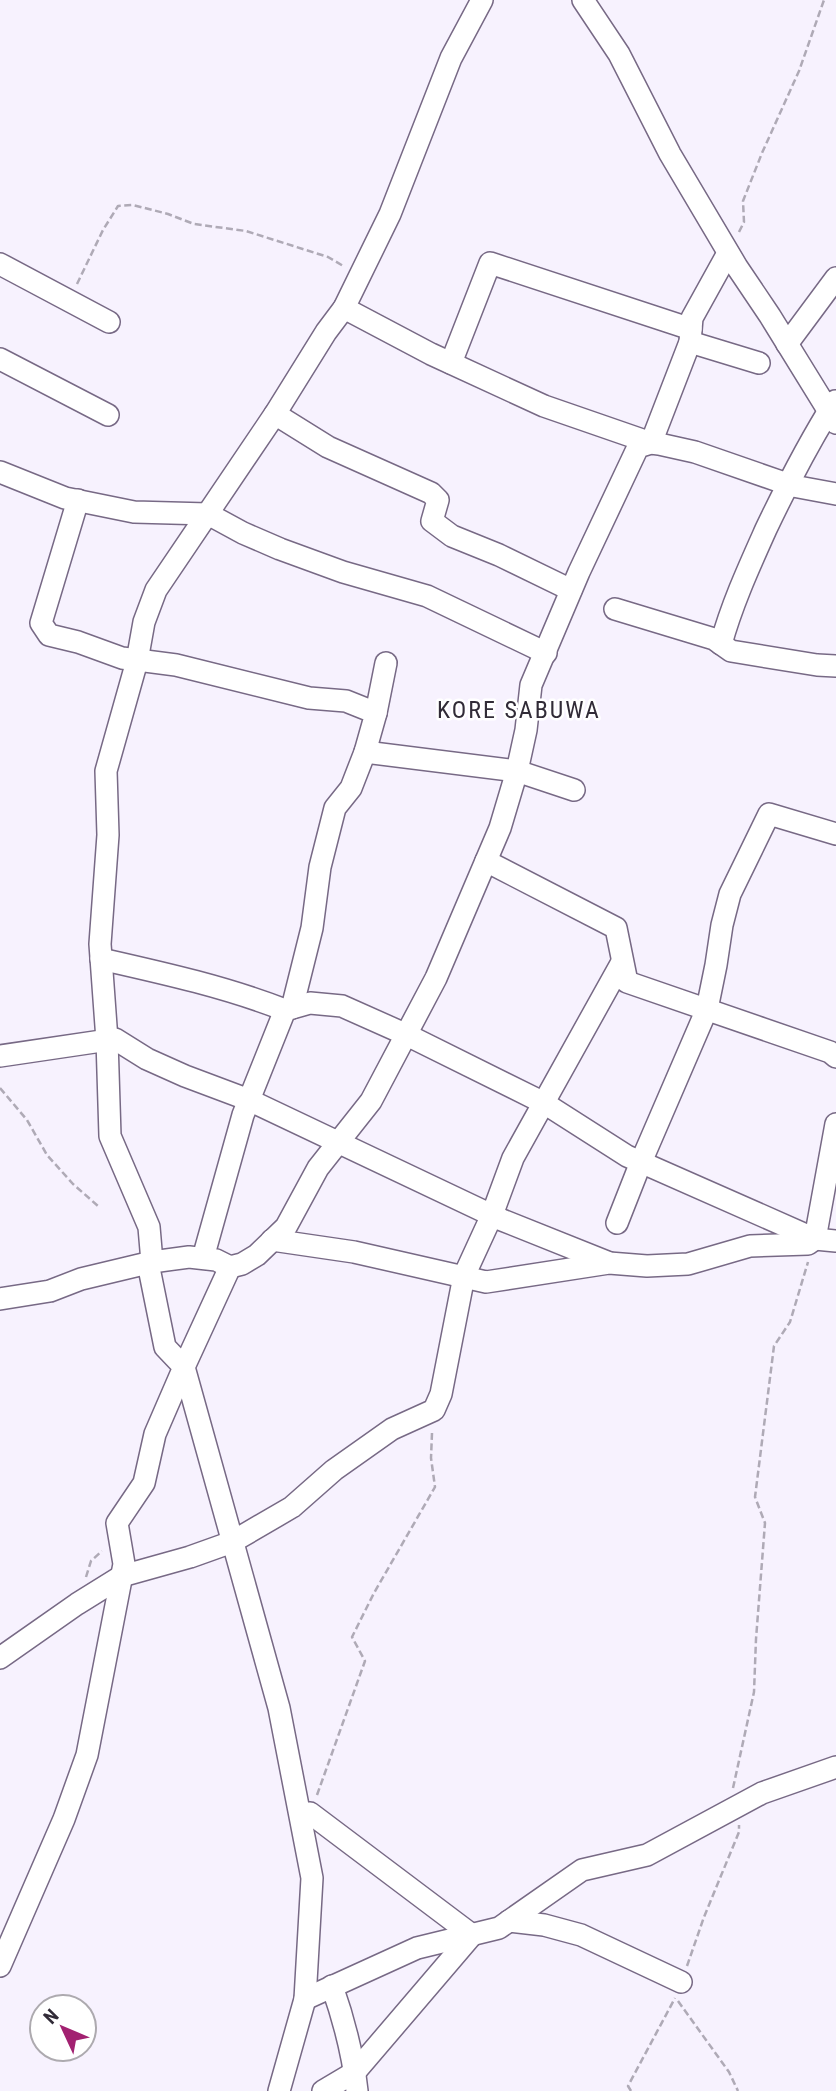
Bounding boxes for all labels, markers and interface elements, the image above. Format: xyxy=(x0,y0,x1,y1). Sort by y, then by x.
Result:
district label: KORE SABUWA xyxy=(437,696,601,724)
north arrow xyxy=(28,1993,98,2063)
text: N xyxy=(39,2004,63,2029)

